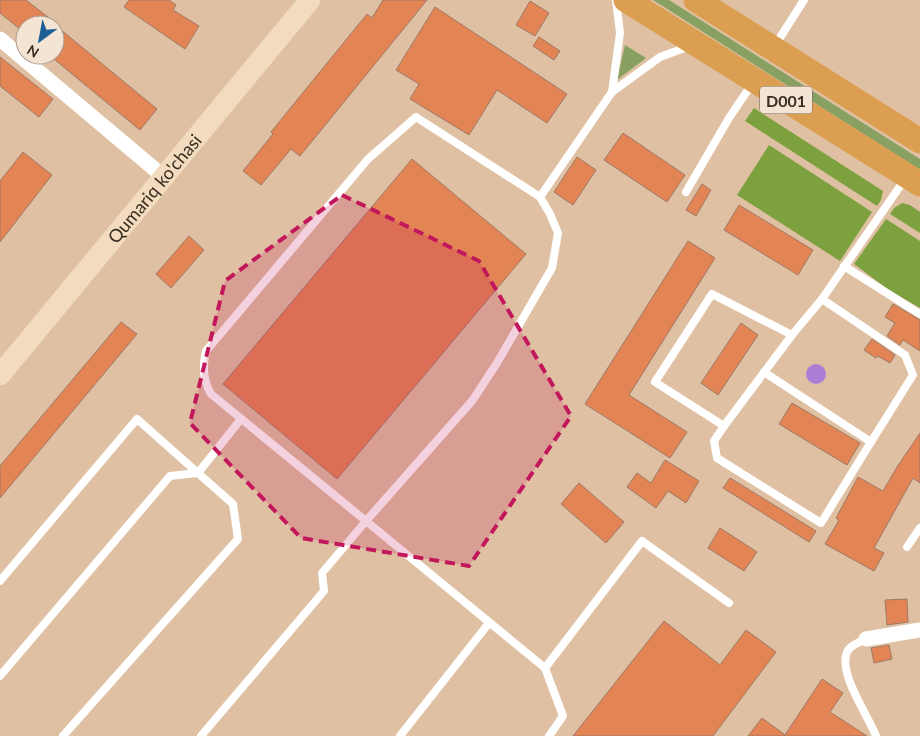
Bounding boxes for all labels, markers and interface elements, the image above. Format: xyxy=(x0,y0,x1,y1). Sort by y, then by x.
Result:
north arrow xyxy=(15,15,65,65)
text: N xyxy=(24,41,42,62)
road number: D001 xyxy=(760,86,812,114)
street label: Qumariq ko'chasi xyxy=(103,129,206,248)

